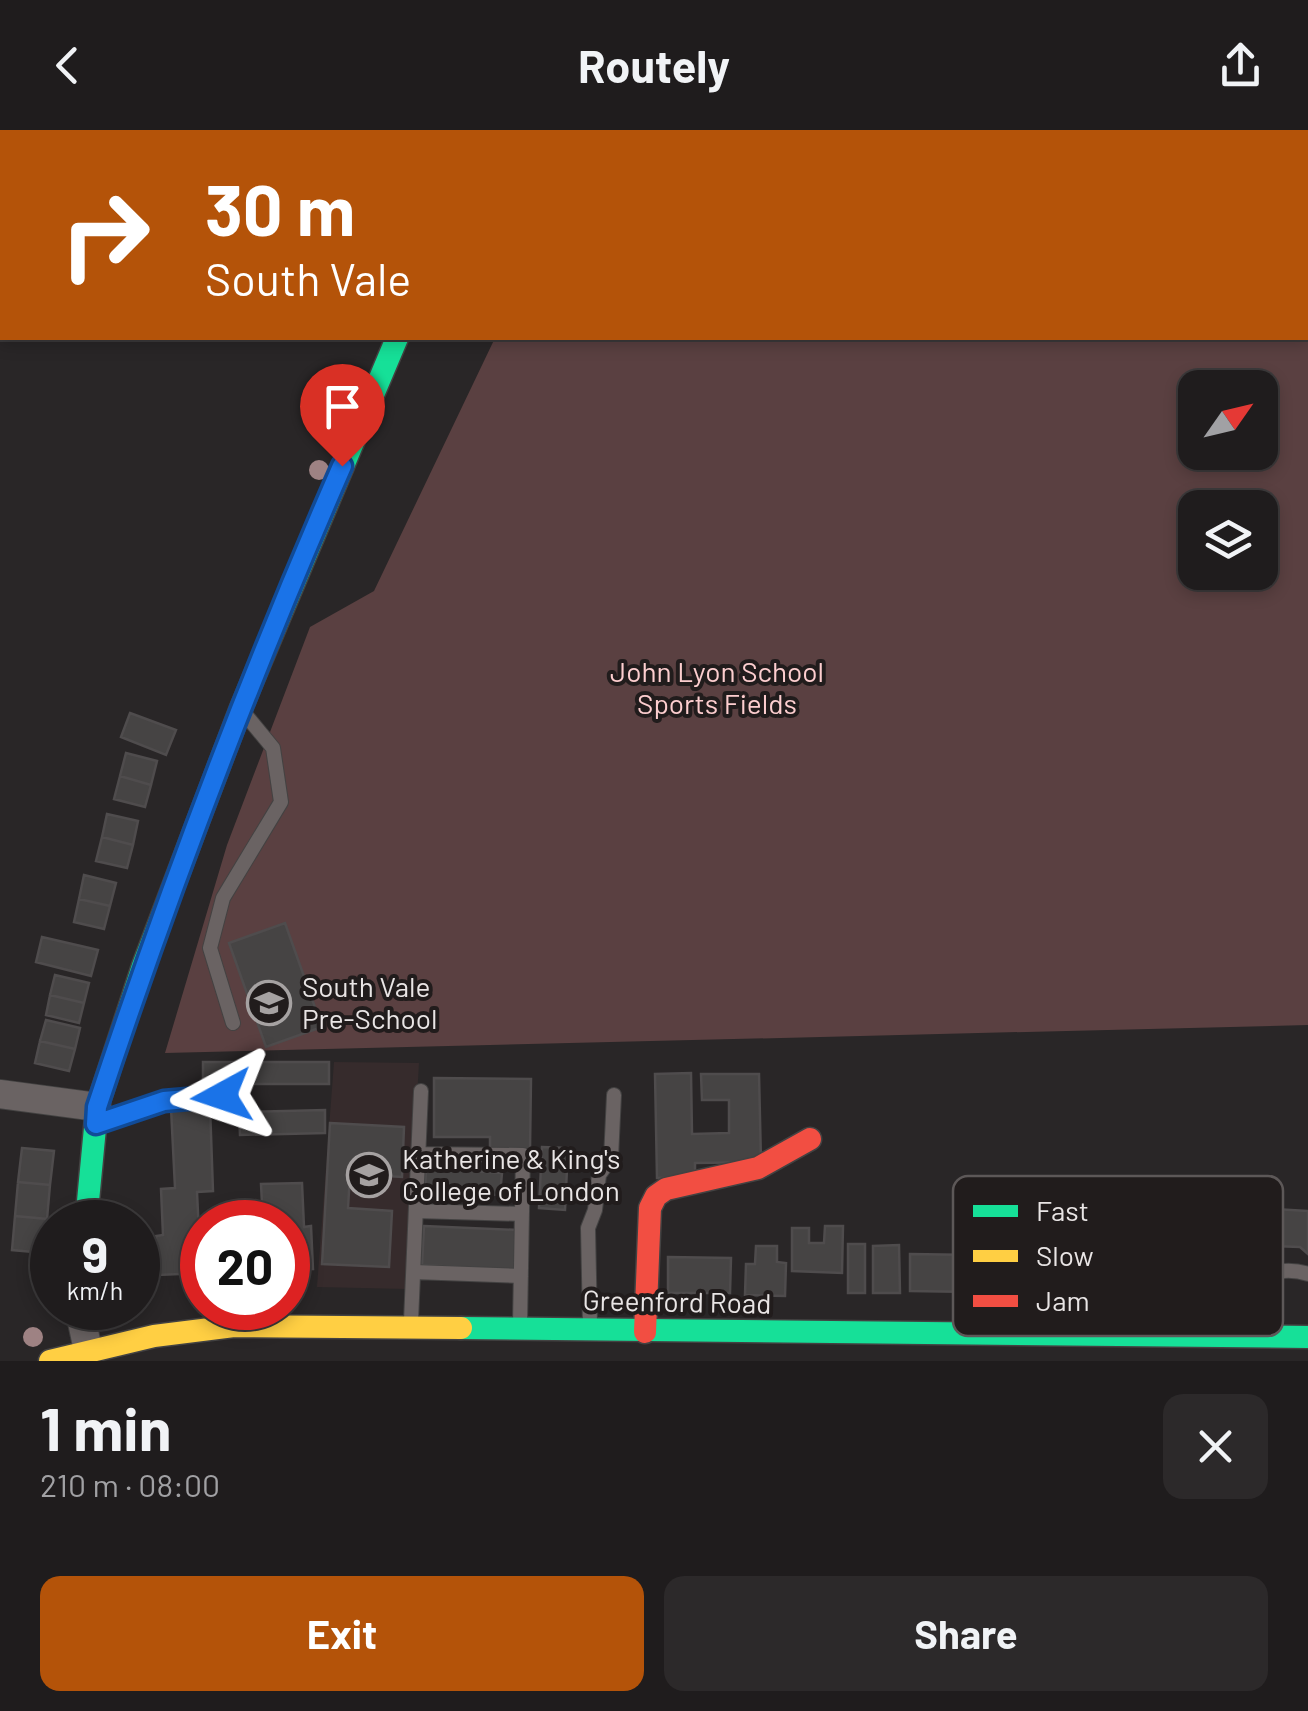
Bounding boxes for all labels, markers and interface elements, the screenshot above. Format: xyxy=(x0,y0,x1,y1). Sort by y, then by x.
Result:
icon: back xyxy=(40,38,95,93)
text: Routely xyxy=(578,38,730,92)
icon: share xyxy=(1213,38,1268,93)
text: 30 m xyxy=(205,166,355,250)
icon: right xyxy=(40,170,170,300)
text: South Vale xyxy=(205,251,411,305)
pin xyxy=(300,364,385,467)
north arrow xyxy=(1178,370,1278,470)
map controls xyxy=(1178,370,1278,590)
icon: arrive xyxy=(315,379,370,434)
button: layers xyxy=(1178,490,1278,590)
park label: John Lyon School Sports Fields xyxy=(610,654,824,720)
place label: South Vale Pre-School xyxy=(302,969,437,1035)
school or university icon: South Vale Pre-School xyxy=(246,980,292,1026)
position arrow xyxy=(170,1044,274,1148)
place label: Katherine & King's College of London xyxy=(402,1141,620,1207)
school or university icon: Katherine & King's College of London xyxy=(346,1152,392,1198)
legend xyxy=(953,1176,1283,1336)
text: Fast xyxy=(1036,1193,1089,1227)
speed limit sign: 20 xyxy=(180,1200,310,1330)
text: 9 xyxy=(82,1223,108,1283)
text: Slow xyxy=(1036,1238,1094,1272)
text: km/h xyxy=(67,1275,123,1305)
street label: Greenford Road xyxy=(582,1282,772,1320)
text: Jam xyxy=(1036,1283,1090,1317)
text: 1 min xyxy=(40,1391,171,1463)
button: close xyxy=(1163,1394,1268,1499)
text: 210 m · 08:00 xyxy=(40,1465,220,1503)
button: Exit xyxy=(40,1576,644,1691)
button: Share xyxy=(664,1576,1268,1691)

